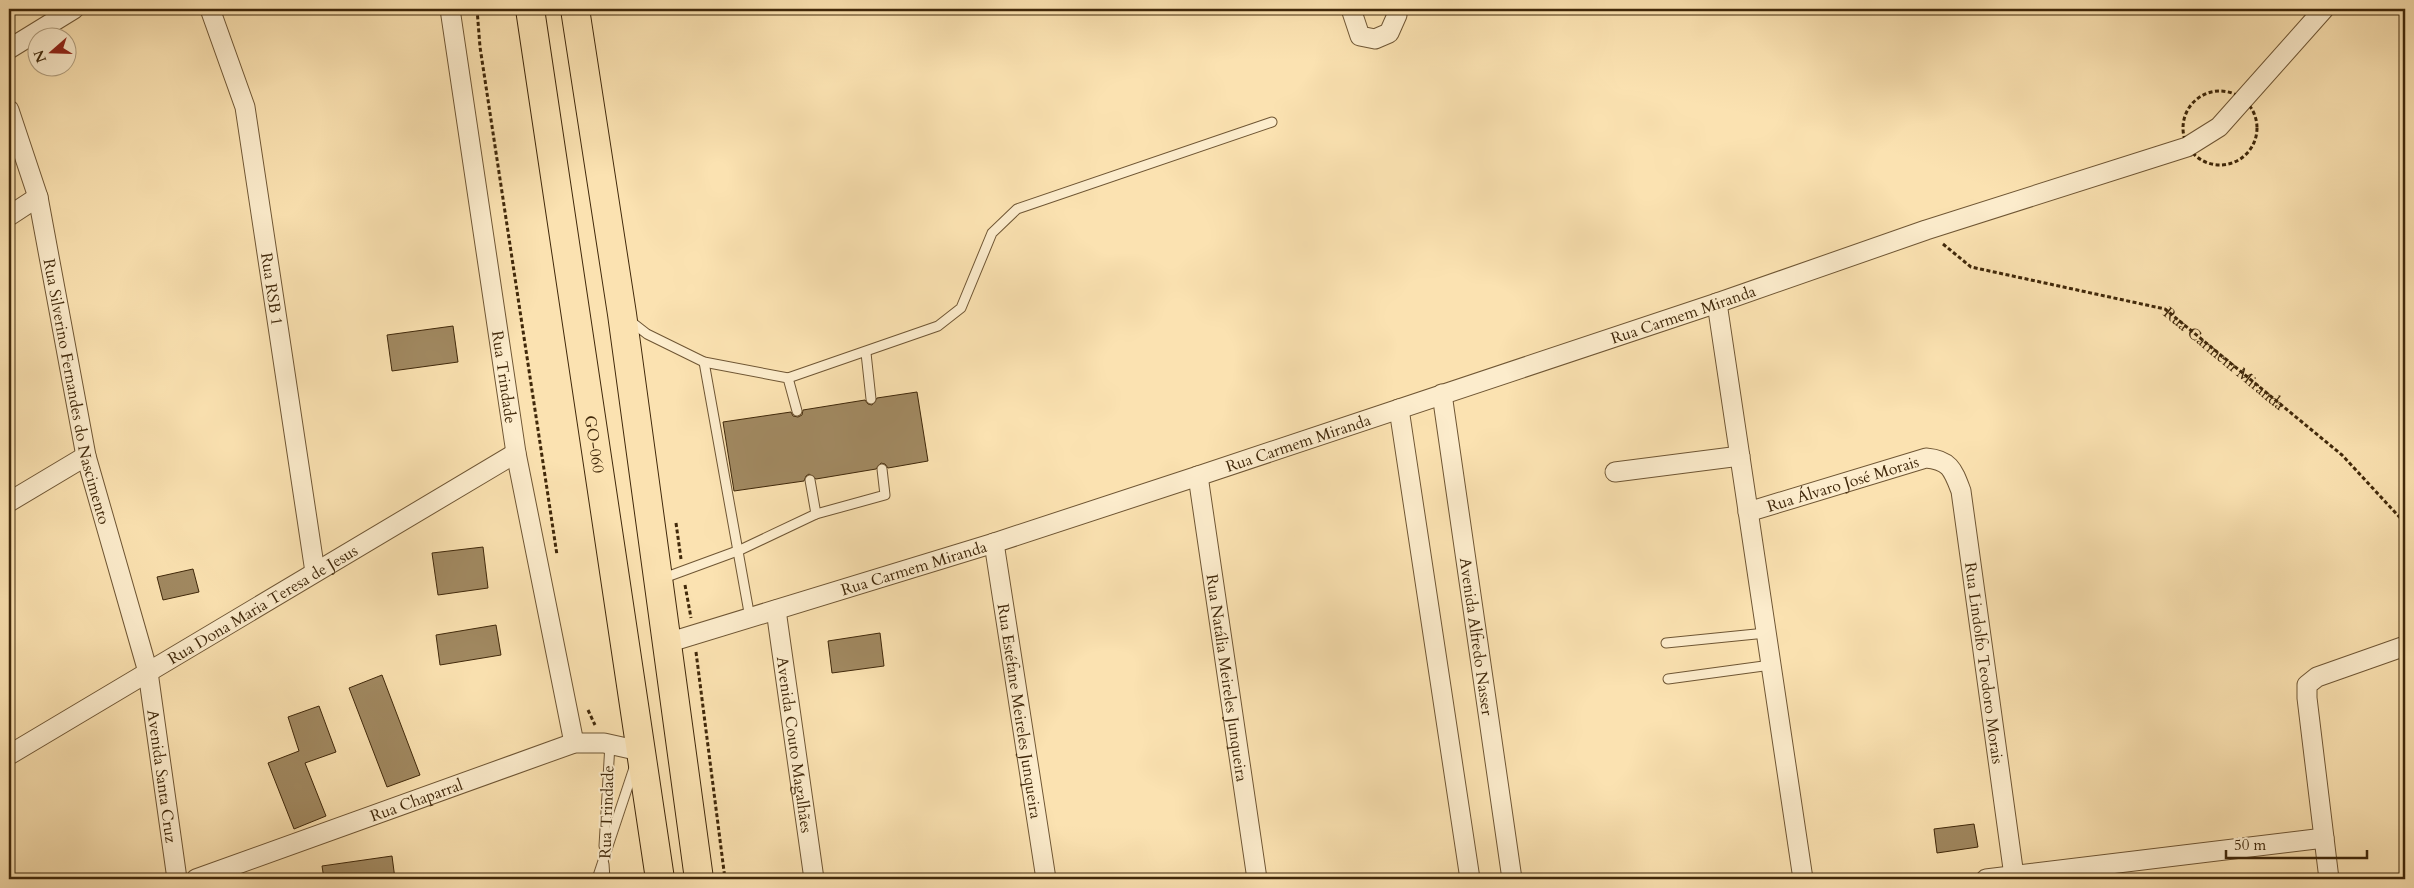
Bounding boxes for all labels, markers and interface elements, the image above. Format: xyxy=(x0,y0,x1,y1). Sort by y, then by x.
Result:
north arrow xyxy=(28,28,78,78)
text: N xyxy=(29,47,51,65)
street label: Rua RSB 1 xyxy=(255,251,288,327)
street label: Rua Silverino Fernandes do Nascimento xyxy=(38,257,115,527)
street label: Rua Carmem Miranda xyxy=(1608,280,1759,350)
street label: Rua Carmem Miranda xyxy=(2159,302,2290,416)
street label: Rua Trindade xyxy=(486,329,521,425)
street label: Rua Carmem Miranda xyxy=(1223,409,1374,478)
street label: GO-060 xyxy=(579,414,609,475)
street label: Rua Álvaro José Morais xyxy=(1764,451,1922,518)
street label: Rua Carmem Miranda xyxy=(838,536,990,601)
street label: Rua Dona Maria Teresa de Jesus xyxy=(164,540,362,670)
street label: Avenida Alfredo Nasser xyxy=(1454,556,1498,717)
street label: Rua Lindolfo Teodoro Morais xyxy=(1959,561,2008,765)
street label: Rua Natália Meireles Junqueira xyxy=(1200,573,1253,783)
street label: Rua Estéfane Meireles Junqueira xyxy=(992,602,1047,820)
street label: Avenida Couto Magalhães xyxy=(771,655,817,835)
street label: Avenida Santa Cruz xyxy=(141,708,182,844)
street label: Rua Trindade xyxy=(594,765,620,859)
street label: Rua Chaparral xyxy=(367,774,466,828)
scale bar xyxy=(2226,828,2368,860)
text: 50 m xyxy=(2234,835,2266,855)

